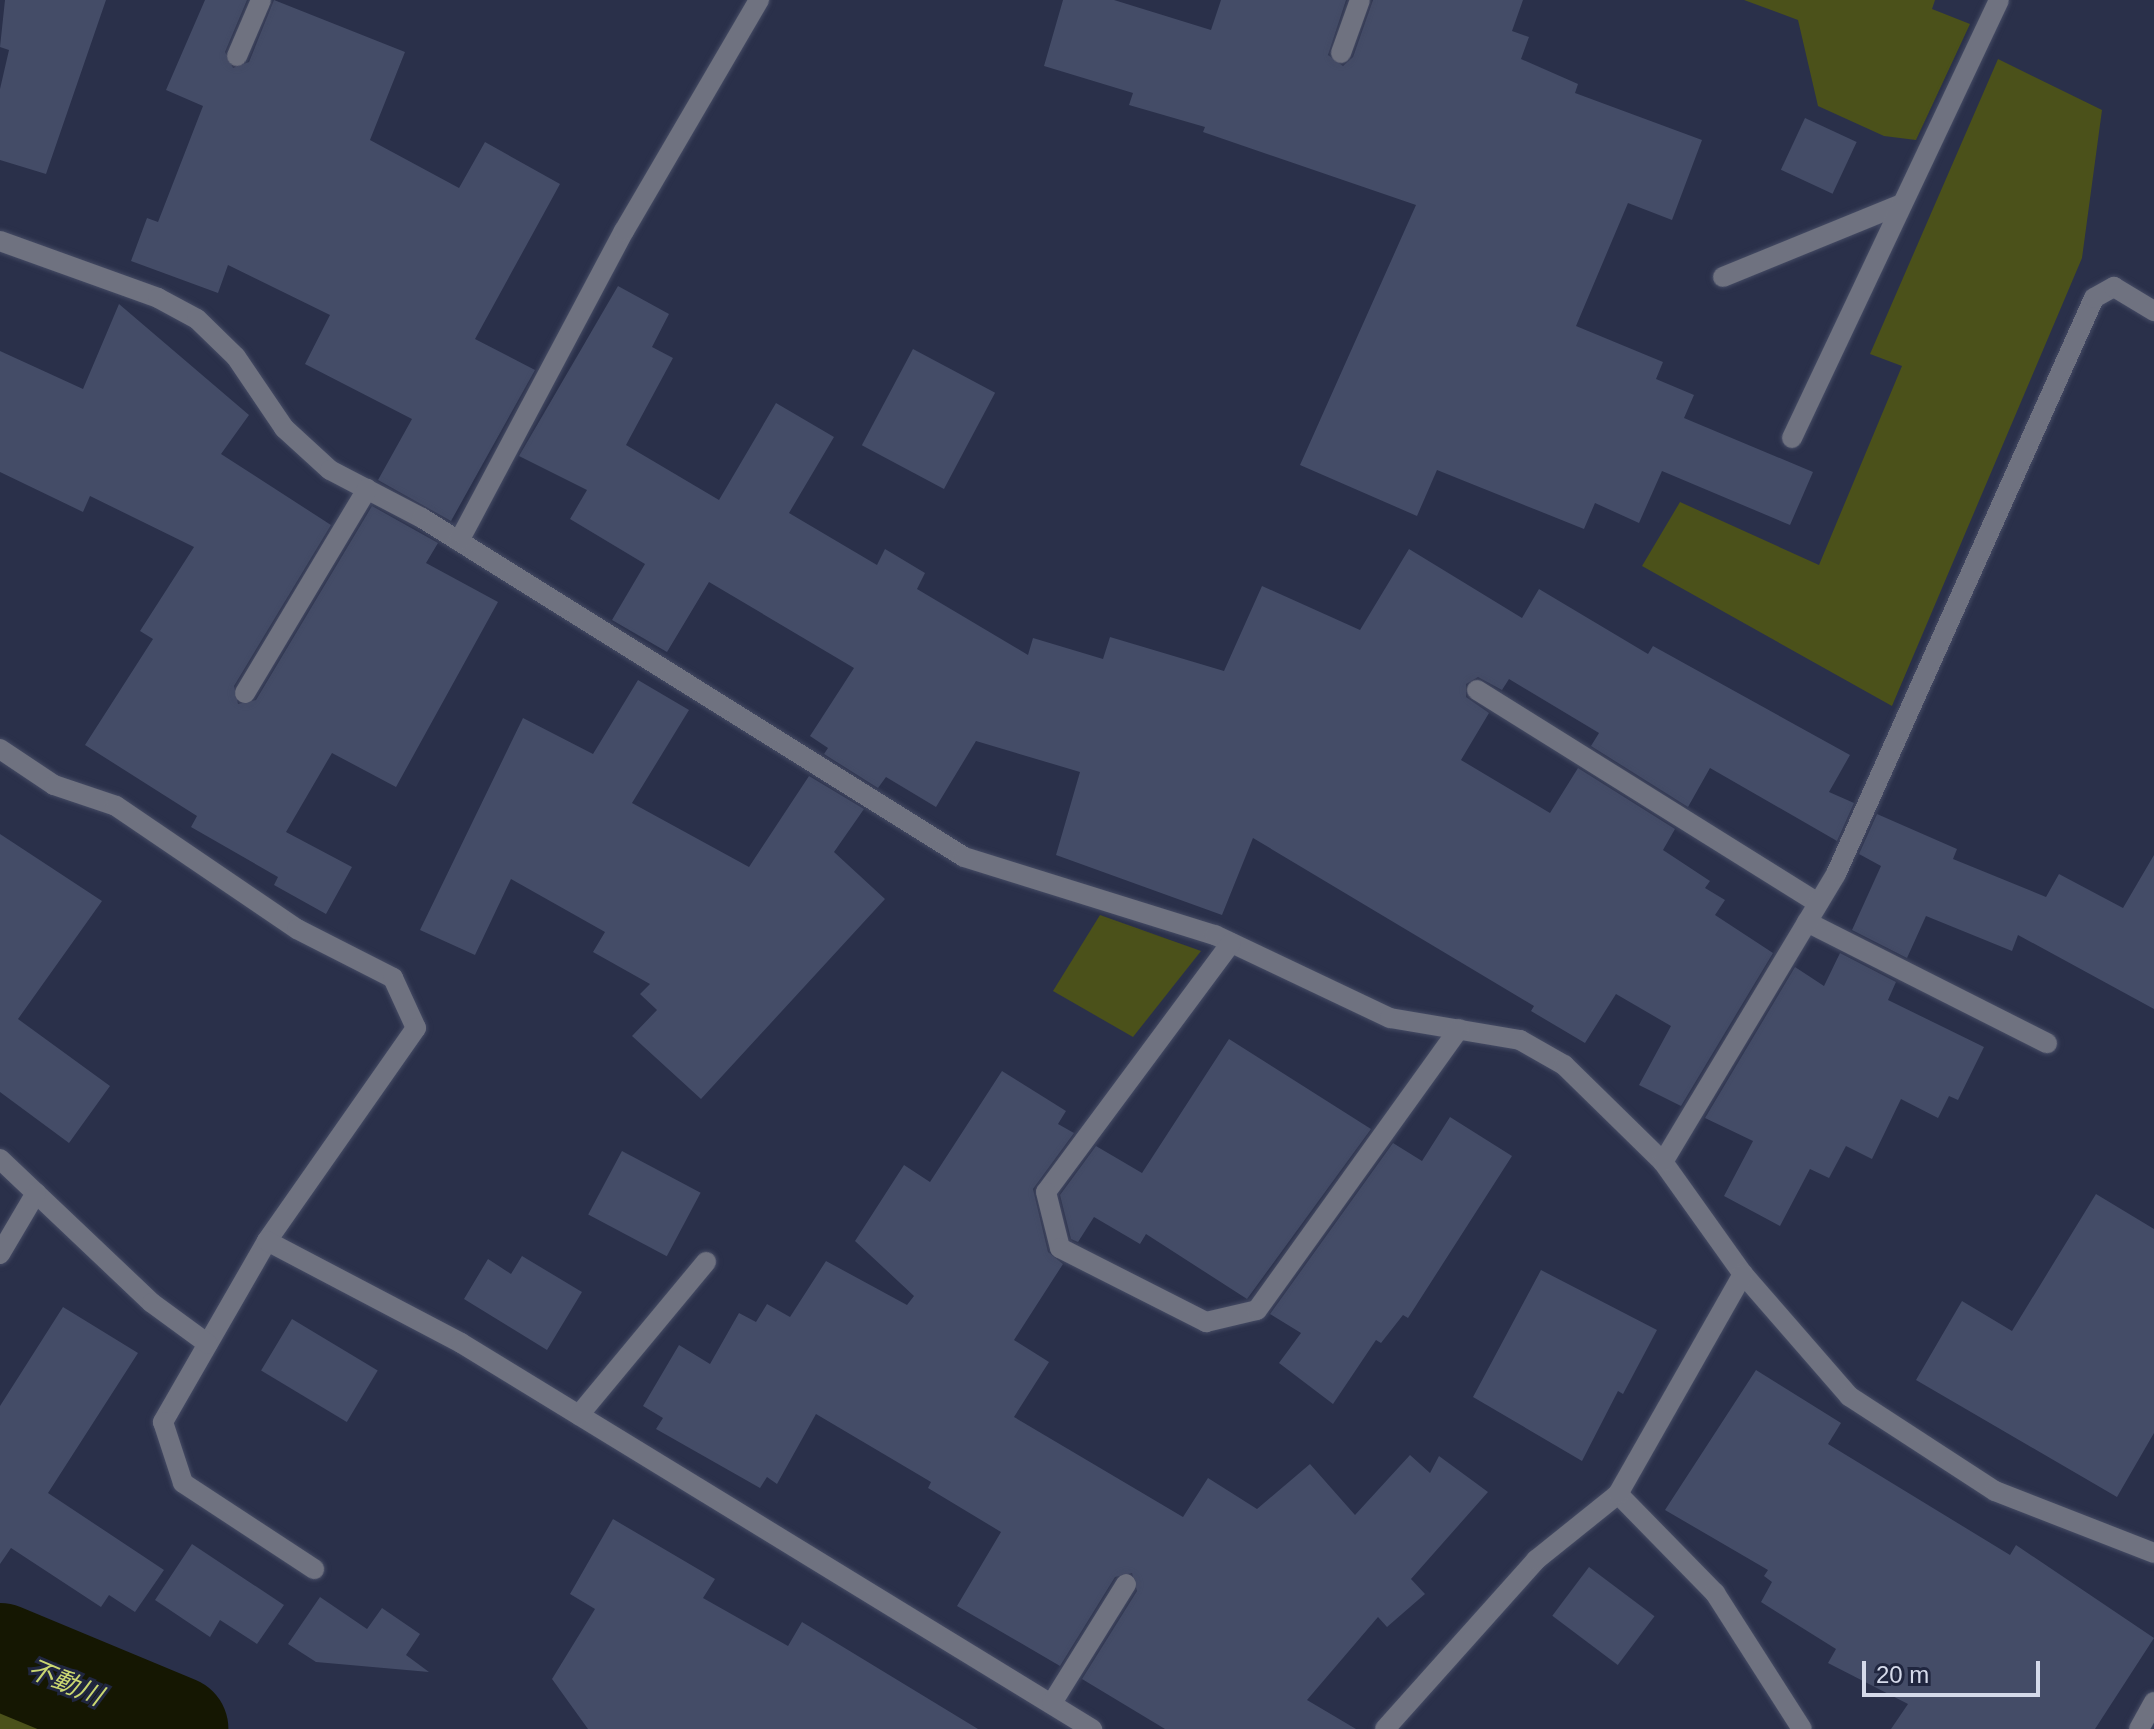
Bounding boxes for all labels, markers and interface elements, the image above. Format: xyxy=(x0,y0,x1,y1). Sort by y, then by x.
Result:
scale bar xyxy=(1866,1645,2044,1695)
water label: 不動川 xyxy=(23,1653,107,1713)
text: 20 m xyxy=(1876,1661,1929,1688)

